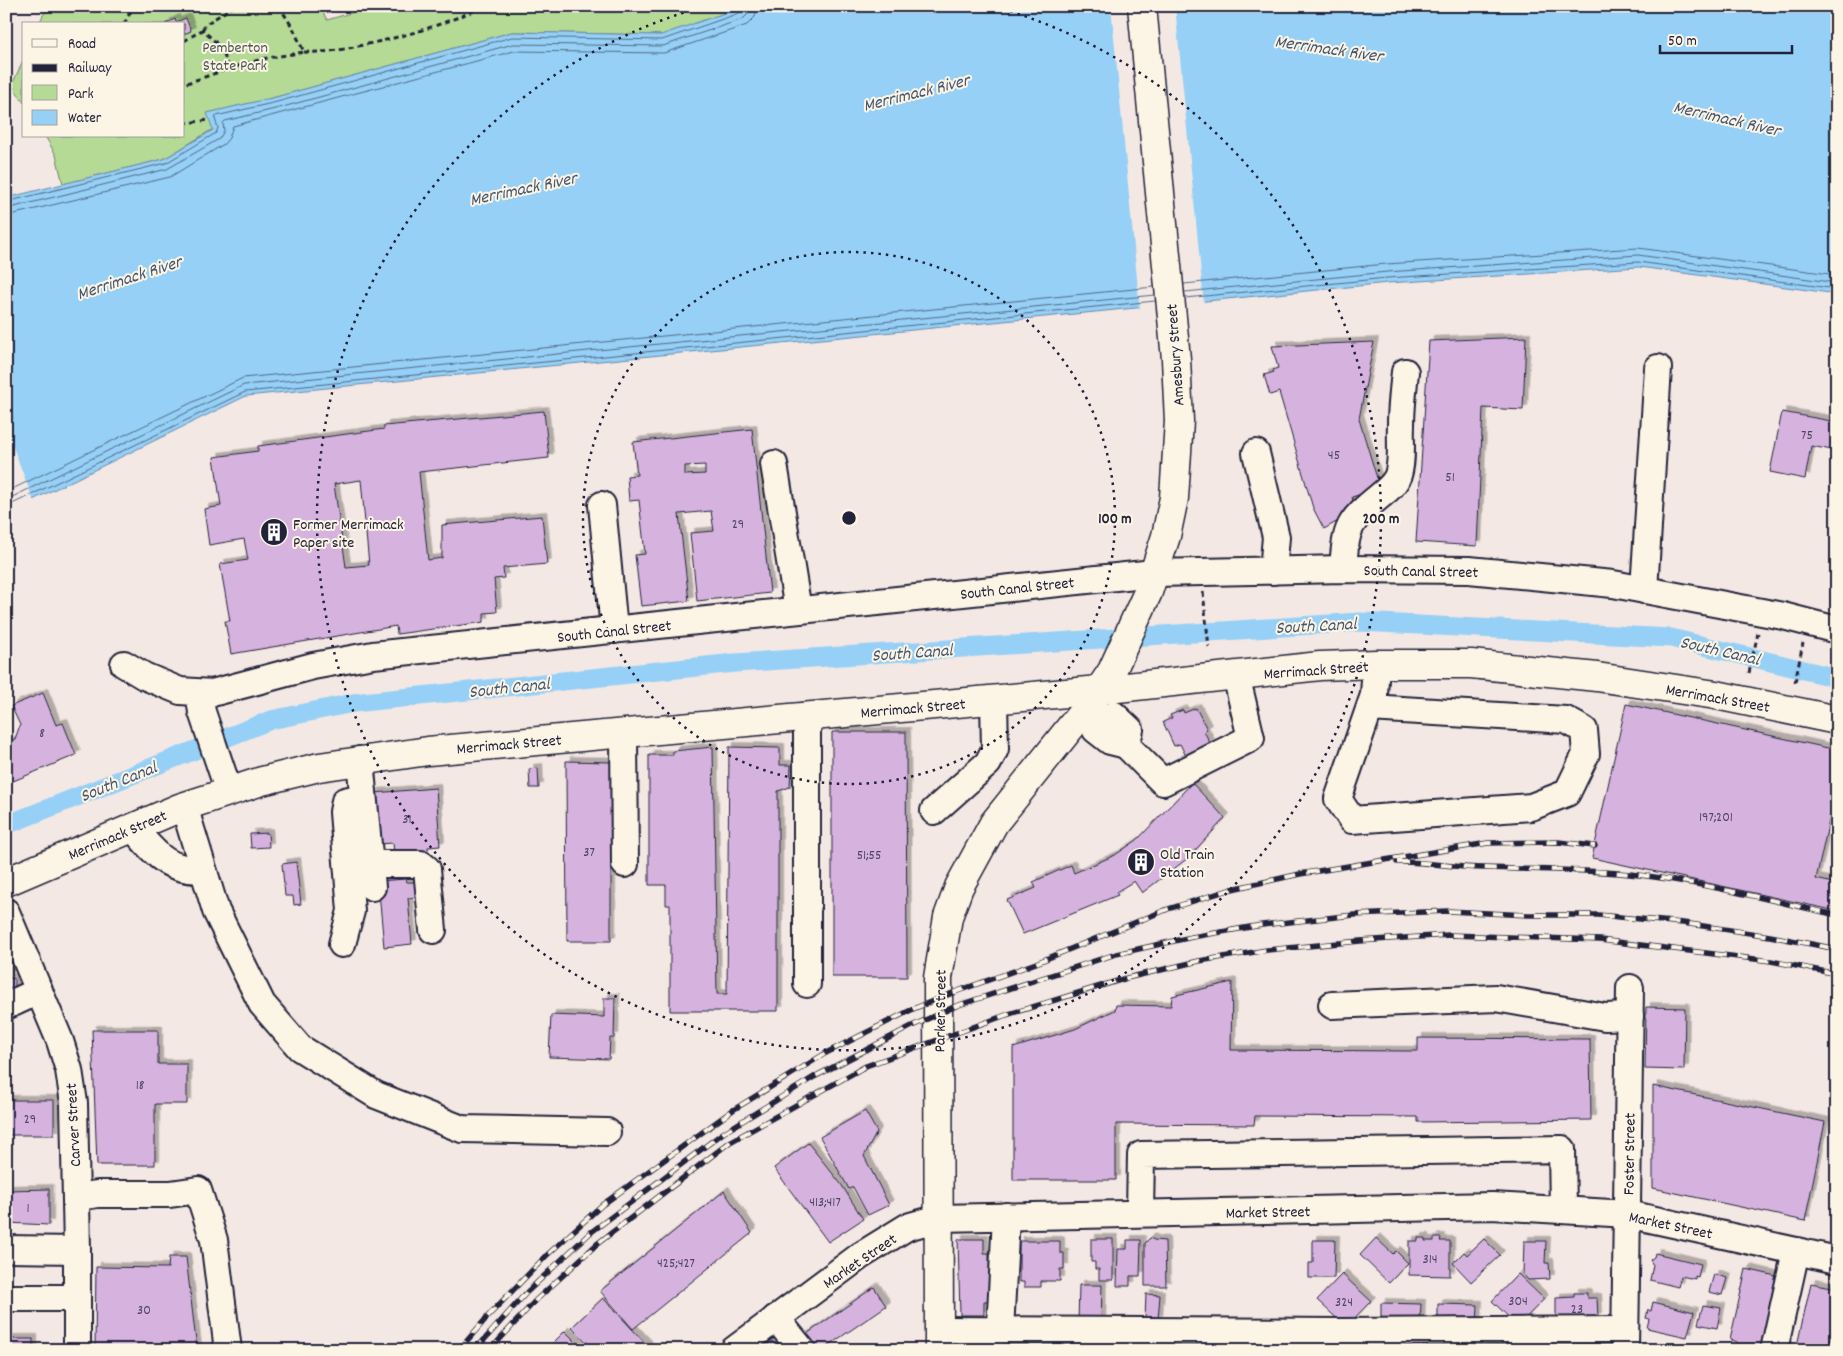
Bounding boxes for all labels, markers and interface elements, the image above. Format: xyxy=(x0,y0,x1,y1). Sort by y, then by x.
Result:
legend xyxy=(22,22,185,138)
scale bar xyxy=(1660,22,1793,54)
water label: Merrimack River xyxy=(1273,31,1387,71)
text: 50 m xyxy=(1668,31,1697,53)
text: Road xyxy=(68,34,96,56)
park label: Pemberton State Park xyxy=(202,37,268,78)
text: Railway xyxy=(68,58,112,80)
water label: Merrimack River xyxy=(861,69,975,120)
text: Park xyxy=(68,84,94,106)
water label: Merrimack River xyxy=(1671,96,1785,145)
text: Water xyxy=(68,108,102,130)
water label: Merrimack River xyxy=(468,166,582,214)
water label: Merrimack River xyxy=(74,250,188,308)
street label: Amesbury Street xyxy=(1161,303,1192,407)
house number: 75 xyxy=(1801,426,1813,446)
house number: 45 xyxy=(1328,446,1340,466)
house number: 51 xyxy=(1445,468,1455,488)
centre of rings xyxy=(840,509,858,527)
text: 100 m xyxy=(1098,509,1132,531)
text: 200 m xyxy=(1363,509,1399,531)
place label: Former Merrimack Paper site xyxy=(293,514,404,555)
house number: 29 xyxy=(732,515,744,535)
building icon: Former Merrimack Paper site xyxy=(259,517,289,547)
street label: South Canal Street xyxy=(1363,560,1479,585)
street label: South Canal Street xyxy=(959,572,1076,607)
water label: South Canal xyxy=(1275,613,1359,642)
street label: South Canal Street xyxy=(556,615,673,650)
water label: South Canal xyxy=(1677,631,1763,674)
water label: South Canal xyxy=(871,639,955,670)
street label: Merrimack Street xyxy=(1263,656,1370,687)
water label: South Canal xyxy=(468,673,553,706)
street label: Merrimack Street xyxy=(1664,679,1771,720)
street label: Merrimack Street xyxy=(860,693,967,726)
house number: 8 xyxy=(39,724,45,744)
street label: Merrimack Street xyxy=(456,729,563,762)
water label: South Canal xyxy=(77,756,163,810)
street label: Merrimack Street xyxy=(65,805,171,867)
house number: 197;201 xyxy=(1699,808,1733,828)
house number: 31 xyxy=(402,810,412,830)
house number: 37 xyxy=(583,843,595,863)
place label: Old Train Station xyxy=(1160,844,1214,885)
house number: 51;55 xyxy=(857,846,881,866)
building icon: Old Train Station xyxy=(1126,847,1156,877)
street label: Parker Street xyxy=(929,969,954,1053)
house number: 18 xyxy=(136,1076,145,1096)
street label: Carver Street xyxy=(61,1082,88,1167)
house number: 29 xyxy=(24,1110,36,1130)
street label: Foster Street xyxy=(1618,1113,1643,1195)
house number: 413;417 xyxy=(809,1193,841,1213)
house number: 1 xyxy=(26,1199,30,1219)
street label: Market Street xyxy=(1225,1201,1311,1226)
street label: Market Street xyxy=(1627,1206,1714,1247)
street label: Market Street xyxy=(819,1229,902,1295)
house number: 314 xyxy=(1422,1250,1438,1270)
house number: 425;427 xyxy=(657,1254,695,1274)
house number: 304 xyxy=(1508,1292,1528,1312)
house number: 324 xyxy=(1335,1293,1353,1313)
house number: 23 xyxy=(1571,1300,1583,1320)
house number: 30 xyxy=(137,1301,151,1321)

